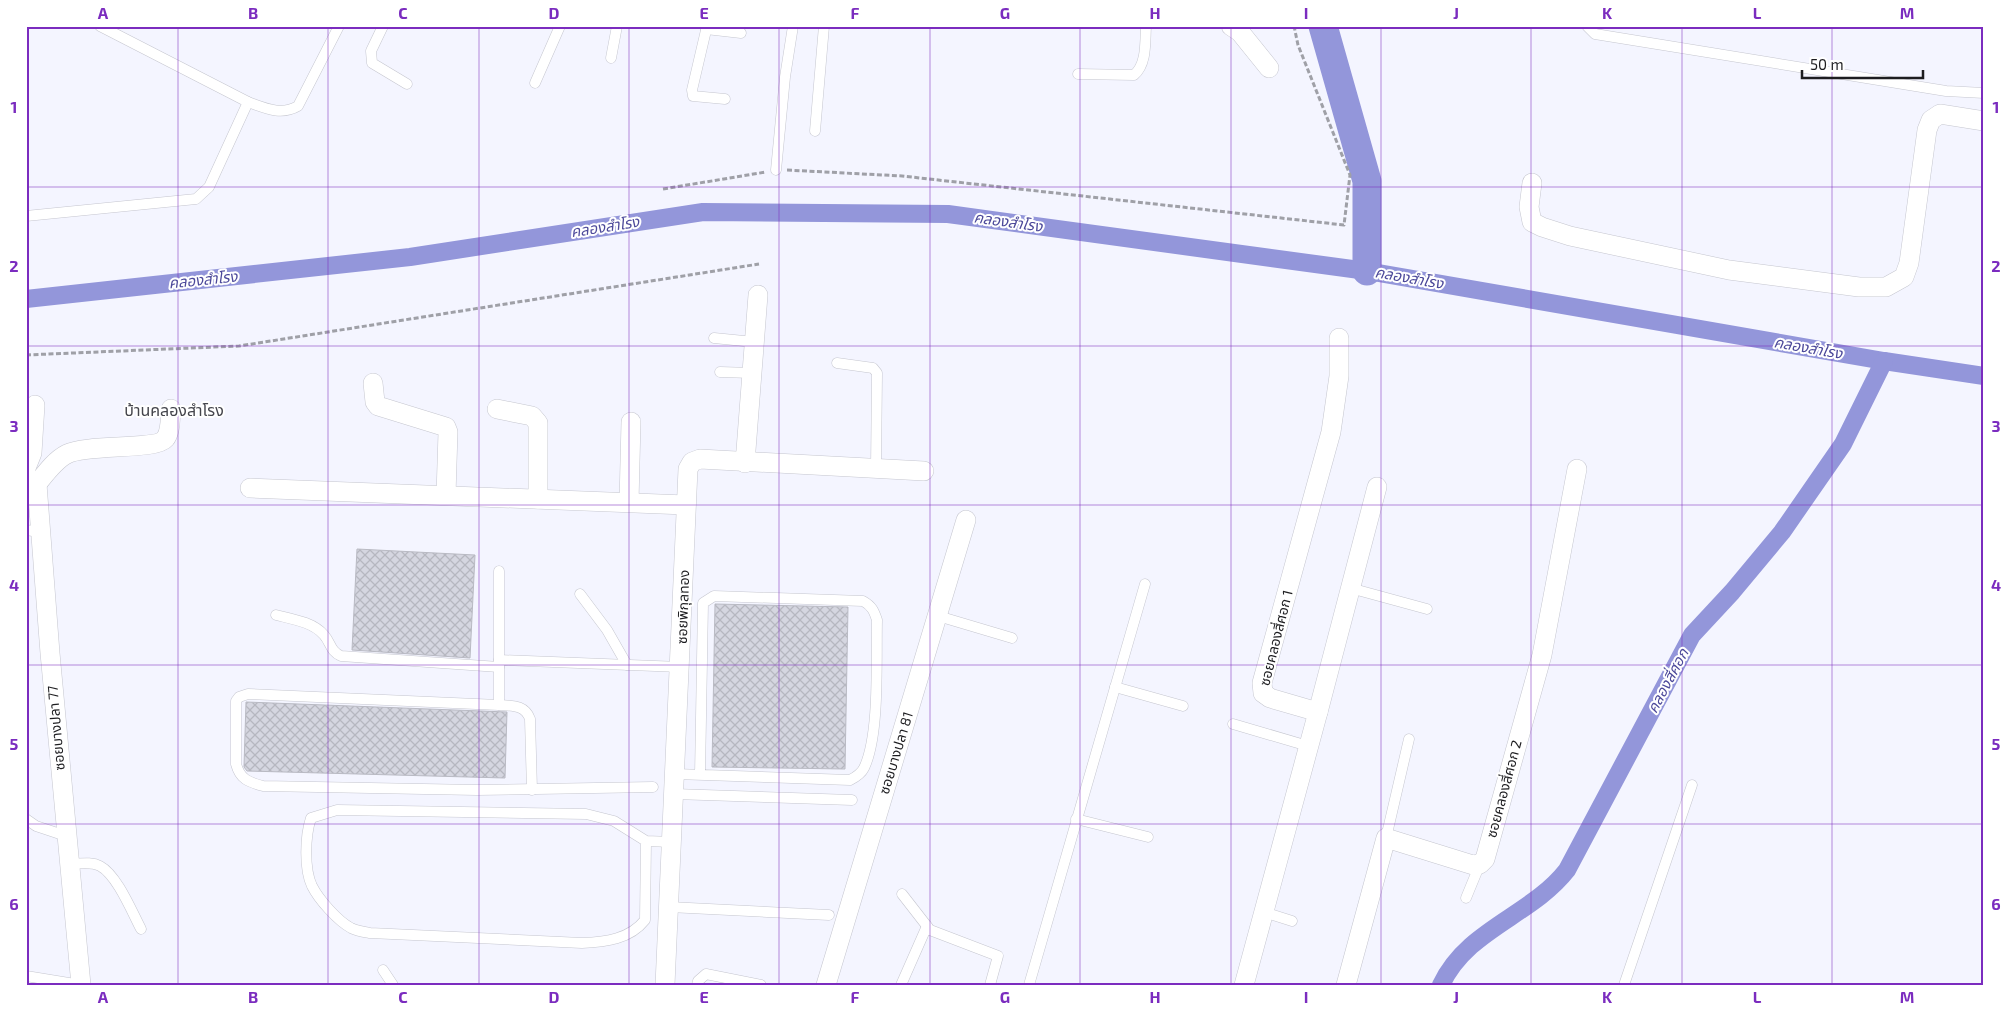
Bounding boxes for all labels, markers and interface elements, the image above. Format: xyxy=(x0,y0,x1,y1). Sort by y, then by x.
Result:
text: A xyxy=(98,3,109,22)
text: B xyxy=(248,3,258,22)
text: C xyxy=(398,3,408,22)
text: D xyxy=(549,3,560,22)
text: E xyxy=(699,3,709,22)
text: F xyxy=(851,3,860,22)
text: G xyxy=(1000,3,1010,22)
text: H xyxy=(1149,3,1161,22)
text: I xyxy=(1304,3,1308,22)
text: J xyxy=(1453,3,1459,22)
text: K xyxy=(1602,3,1613,22)
text: L xyxy=(1753,3,1762,22)
text: M xyxy=(1900,3,1914,22)
scale bar xyxy=(1802,48,1924,80)
text: 50 m xyxy=(1810,55,1844,73)
text: 1 xyxy=(11,97,17,116)
text: 1 xyxy=(1993,97,1999,116)
water label: คลองสำโรง xyxy=(973,207,1044,235)
water label: คลองสำโรง xyxy=(569,212,641,240)
text: 2 xyxy=(9,256,19,275)
text: 2 xyxy=(1991,256,2001,275)
water label: คลองสำโรง xyxy=(1374,262,1446,292)
water label: คลองสำโรง xyxy=(168,266,239,292)
water label: คลองสำโรง xyxy=(1773,332,1845,362)
district label: บ้านคลองสำโรง xyxy=(124,400,224,419)
text: 3 xyxy=(9,416,19,435)
text: 3 xyxy=(1991,416,2001,435)
street label: ซอยพิกุลทอง xyxy=(673,570,693,644)
text: 4 xyxy=(9,575,19,594)
text: 4 xyxy=(1991,575,2001,594)
street label: ซอยคลองสี่ศอก 1 xyxy=(1254,588,1296,688)
water label: คลองสี่ศอก xyxy=(1642,644,1692,716)
street label: ซอยบางปลา 77 xyxy=(43,685,68,771)
street label: ซอยบางปลา 81 xyxy=(875,710,916,796)
text: 5 xyxy=(10,734,19,753)
text: 5 xyxy=(1992,734,2001,753)
street label: ซอยคลองสี่ศอก 2 xyxy=(1481,738,1525,840)
text: 6 xyxy=(9,894,19,913)
text: 6 xyxy=(1991,894,2001,913)
text: A xyxy=(98,987,109,1006)
text: B xyxy=(248,987,258,1006)
text: C xyxy=(398,987,408,1006)
text: D xyxy=(549,987,560,1006)
text: E xyxy=(699,987,709,1006)
text: F xyxy=(851,987,860,1006)
text: G xyxy=(1000,987,1010,1006)
text: H xyxy=(1149,987,1161,1006)
text: I xyxy=(1304,987,1308,1006)
text: J xyxy=(1453,987,1459,1006)
text: K xyxy=(1602,987,1613,1006)
text: L xyxy=(1753,987,1762,1006)
text: M xyxy=(1900,987,1914,1006)

